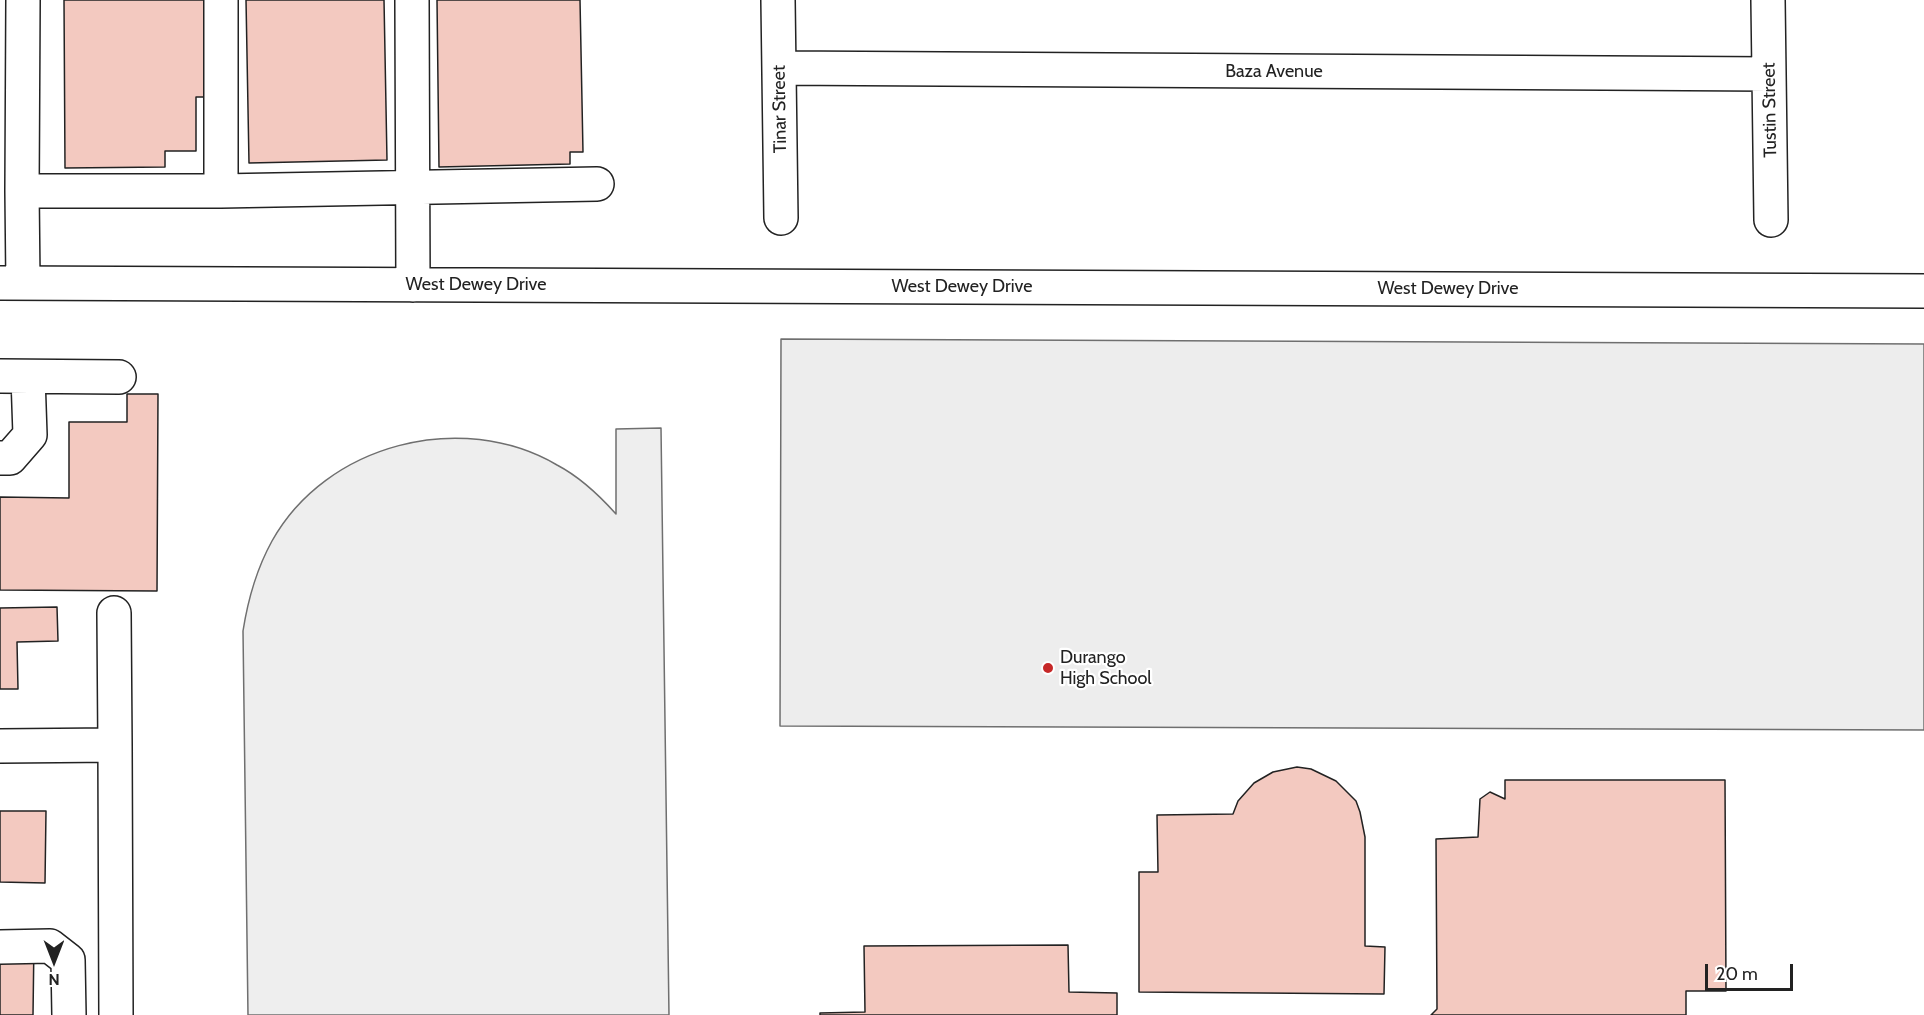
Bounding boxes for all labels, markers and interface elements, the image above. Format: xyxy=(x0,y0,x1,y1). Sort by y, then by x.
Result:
street label: Baza Avenue xyxy=(1225,61,1323,83)
street label: Tustin Street xyxy=(1758,62,1782,158)
street label: Tinar Street xyxy=(768,65,792,153)
street label: West Dewey Drive xyxy=(406,274,546,296)
street label: West Dewey Drive xyxy=(892,276,1032,298)
street label: West Dewey Drive xyxy=(1378,278,1518,300)
place label: Durango High School xyxy=(1060,647,1152,690)
marker: Durango High School xyxy=(1041,661,1055,675)
north arrow xyxy=(24,931,84,991)
scale bar xyxy=(1708,952,1796,990)
text: 20 m xyxy=(1716,963,1758,985)
text: N xyxy=(48,970,60,989)

